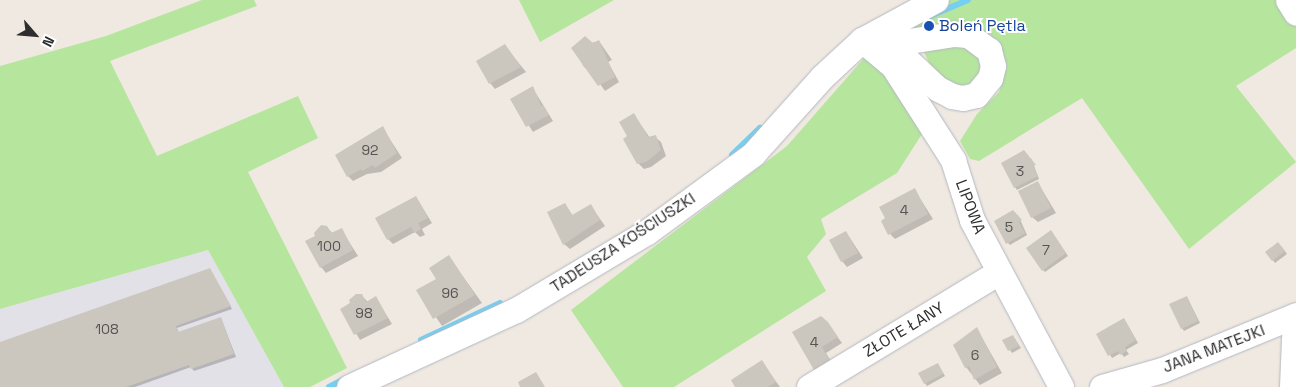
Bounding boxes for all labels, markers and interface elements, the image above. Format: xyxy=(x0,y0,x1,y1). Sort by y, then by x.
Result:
north arrow xyxy=(10,10,60,60)
place label: Boleń Pętla xyxy=(939,16,1026,36)
marker: Boleń Pętla xyxy=(923,20,935,32)
text: N xyxy=(38,34,59,50)
house number: 92 xyxy=(361,142,379,158)
house number: 3 xyxy=(1016,163,1024,179)
street label: LIPOWA xyxy=(951,177,989,237)
street label: TADEUSZA KOŚCIUSZKI xyxy=(547,189,699,297)
house number: 4 xyxy=(900,202,908,218)
house number: 5 xyxy=(1005,219,1013,235)
house number: 100 xyxy=(317,238,341,254)
house number: 7 xyxy=(1042,242,1050,258)
house number: 96 xyxy=(441,285,459,301)
street label: ZŁOTE ŁANY xyxy=(860,298,948,362)
house number: 98 xyxy=(355,305,373,321)
house number: 108 xyxy=(95,321,119,337)
street label: JANA MATEJKI xyxy=(1160,321,1268,377)
house number: 4 xyxy=(810,334,818,350)
house number: 6 xyxy=(971,347,979,363)

